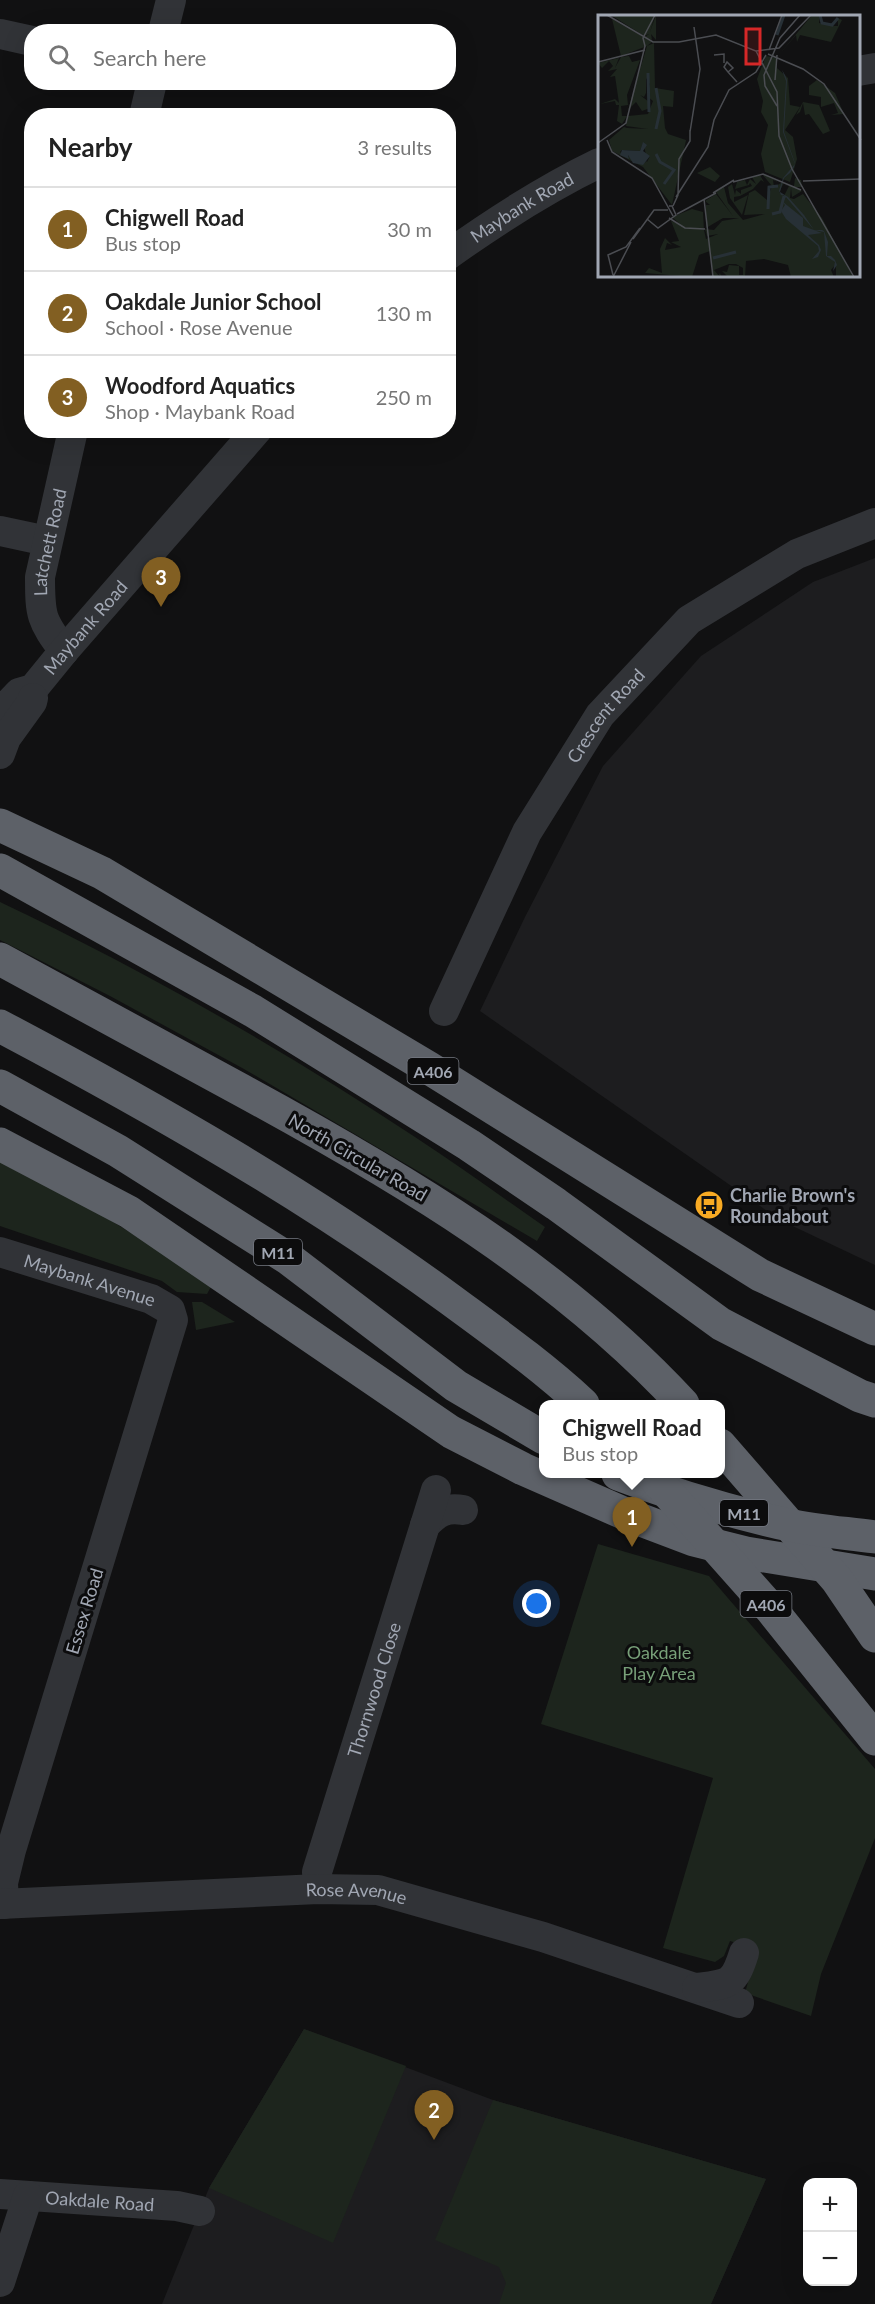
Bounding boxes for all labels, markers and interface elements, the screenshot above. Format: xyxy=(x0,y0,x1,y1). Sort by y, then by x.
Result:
inset map xyxy=(598,15,860,278)
search box xyxy=(24,24,456,90)
icon: search xyxy=(45,41,78,74)
text: Search here xyxy=(93,44,206,71)
text: Nearby xyxy=(48,131,133,163)
text: 3 results xyxy=(357,135,432,159)
street label: Maybank Road xyxy=(466,167,577,247)
text: Chigwell Road xyxy=(105,204,244,231)
text: 1 xyxy=(62,217,73,241)
text: 30 m xyxy=(387,217,432,241)
text: Bus stop xyxy=(105,231,181,255)
text: Oakdale Junior School xyxy=(105,288,322,315)
text: 2 xyxy=(62,301,73,325)
text: 130 m xyxy=(376,301,432,325)
text: School · Rose Avenue xyxy=(105,315,292,339)
text: Woodford Aquatics xyxy=(105,372,295,399)
text: 3 xyxy=(62,385,73,409)
text: 250 m xyxy=(376,385,432,409)
text: Shop · Maybank Road xyxy=(105,399,295,423)
street label: Latchett Road xyxy=(29,486,71,596)
pin: 3 xyxy=(142,558,180,607)
street label: Maybank Road xyxy=(39,576,132,679)
street label: Crescent Road xyxy=(562,664,649,767)
road number: A406 xyxy=(408,1058,458,1084)
street label: North Circular Road xyxy=(285,1108,431,1206)
place label: Charlie Brown's Roundabout xyxy=(730,1184,855,1227)
bus stop icon: Charlie Brown's Roundabout xyxy=(693,1189,725,1221)
road number: M11 xyxy=(254,1239,302,1265)
street label: Maybank Avenue xyxy=(21,1249,158,1311)
popup xyxy=(539,1400,725,1478)
text: Chigwell Road xyxy=(562,1414,702,1441)
text: Bus stop xyxy=(562,1441,638,1465)
pin: 1 xyxy=(612,1498,652,1547)
road number: M11 xyxy=(720,1500,768,1526)
street label: Essex Road xyxy=(61,1565,107,1657)
your location xyxy=(522,1589,551,1618)
road number: A406 xyxy=(740,1591,792,1617)
street label: Thornwood Close xyxy=(342,1619,405,1760)
park label: Oakdale Play Area xyxy=(622,1641,696,1684)
street label: Rose Avenue xyxy=(305,1878,409,1909)
pin: 2 xyxy=(414,2090,454,2140)
map controls xyxy=(803,2178,857,2286)
button: + xyxy=(803,2178,857,2232)
street label: Oakdale Road xyxy=(45,2186,155,2215)
button: − xyxy=(803,2232,857,2286)

